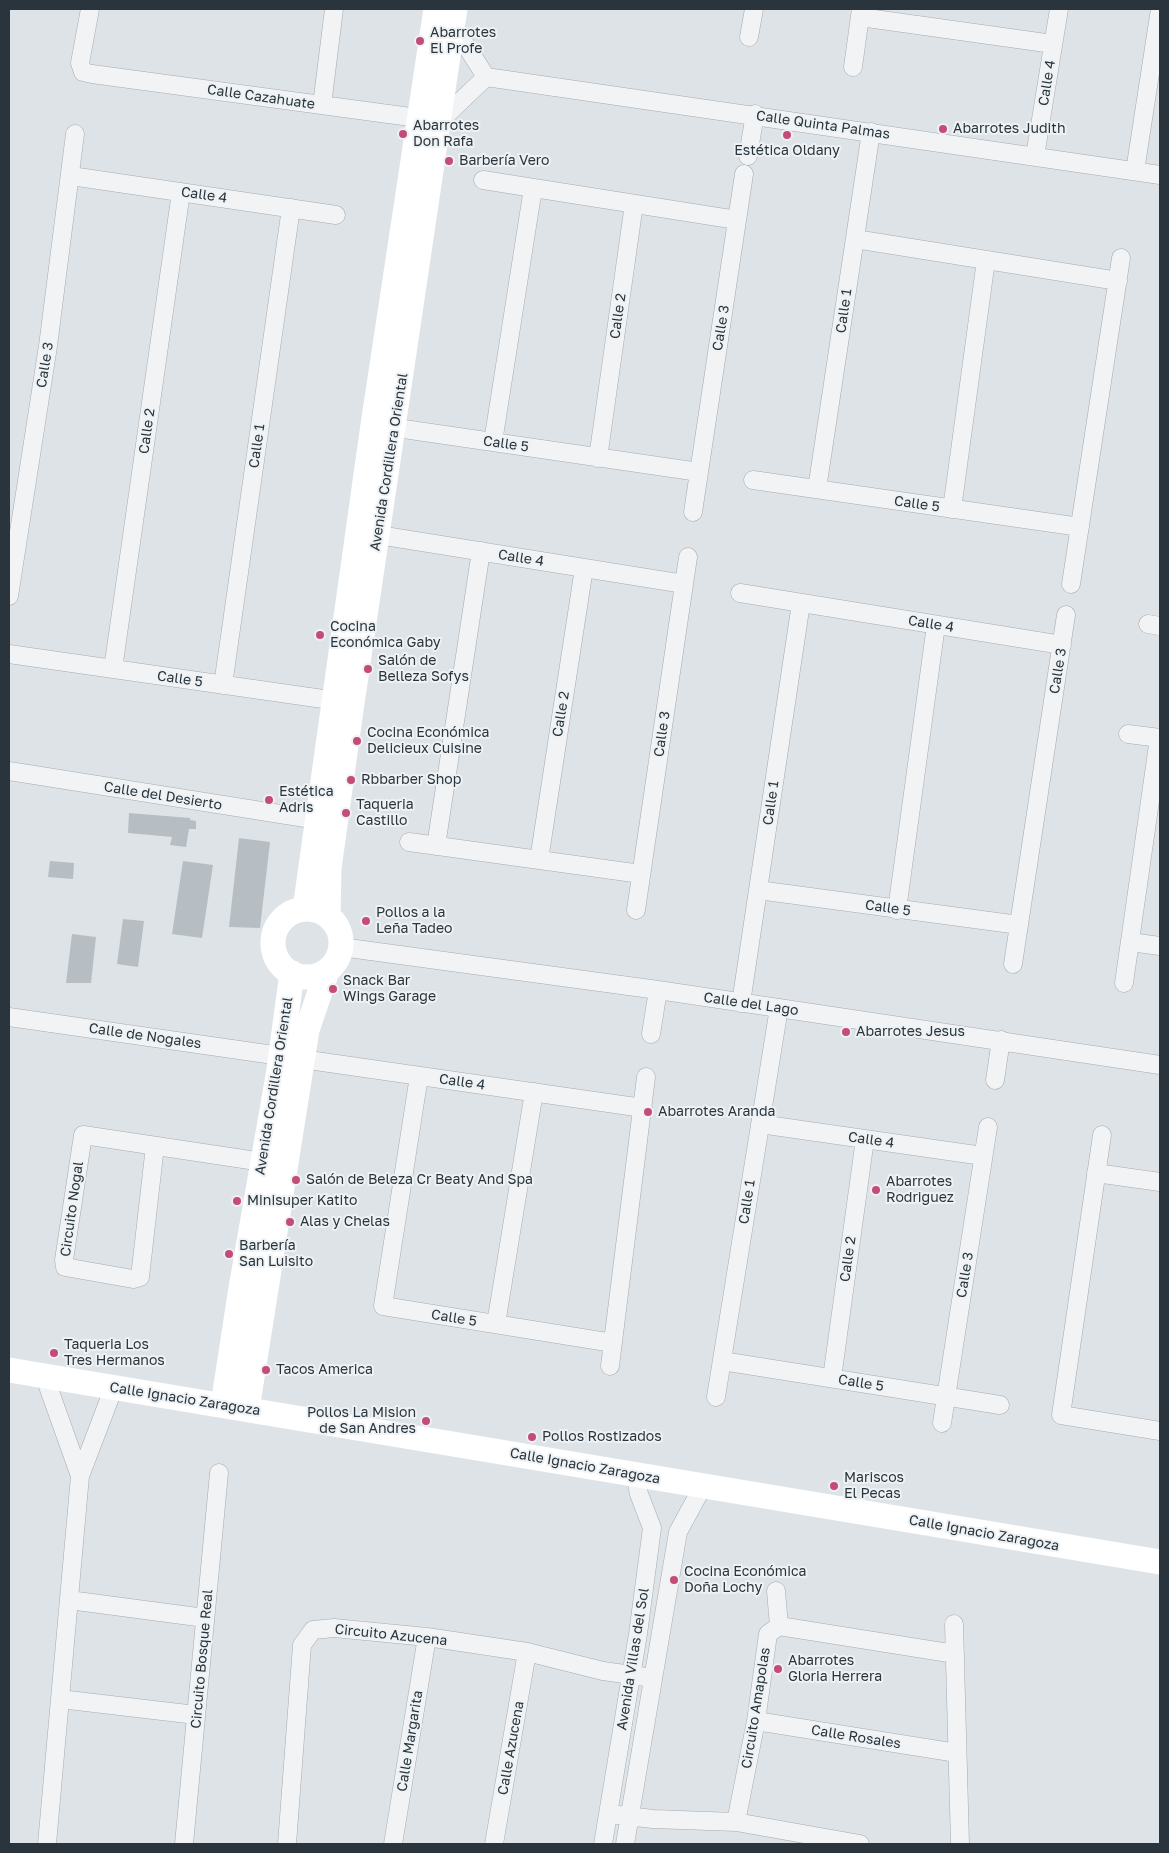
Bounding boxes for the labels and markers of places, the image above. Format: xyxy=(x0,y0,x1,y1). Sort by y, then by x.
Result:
place label: Abarrotes El Profe xyxy=(430,25,496,58)
marker: Abarrotes El Profe xyxy=(414,35,426,47)
place label: Abarrotes Don Rafa xyxy=(413,118,479,150)
place label: Abarrotes Judith xyxy=(953,121,1066,137)
marker: Abarrotes Judith xyxy=(937,123,949,135)
marker: Abarrotes Don Rafa xyxy=(397,128,409,140)
marker: Estética Oldany xyxy=(781,129,793,141)
place label: Estética Oldany xyxy=(734,143,840,159)
place label: Barbería Vero xyxy=(459,153,549,169)
marker: Barbería Vero xyxy=(443,155,455,167)
place label: Cocina Económica Gaby xyxy=(330,619,441,652)
marker: Cocina Económica Gaby xyxy=(314,629,326,641)
place label: Salón de Belleza Sofys xyxy=(378,653,469,686)
marker: Salón de Belleza Sofys xyxy=(362,663,374,675)
place label: Cocina Económica Delicieux Cuisine xyxy=(367,725,489,758)
marker: Cocina Económica Delicieux Cuisine xyxy=(351,735,363,747)
place label: Rbbarber Shop xyxy=(361,772,461,788)
marker: Rbbarber Shop xyxy=(345,774,357,786)
place label: Estética Adris xyxy=(279,784,334,816)
marker: Estética Adris xyxy=(263,794,275,806)
place label: Taqueria Castillo xyxy=(356,797,414,830)
marker: Taqueria Castillo xyxy=(340,807,352,819)
place label: Pollos a la Leña Tadeo xyxy=(376,905,452,938)
marker: Pollos a la Leña Tadeo xyxy=(360,915,372,927)
place label: Snack Bar Wings Garage xyxy=(343,973,436,1006)
marker: Snack Bar Wings Garage xyxy=(327,983,339,995)
place label: Abarrotes Jesus xyxy=(856,1024,965,1040)
marker: Abarrotes Jesus xyxy=(840,1026,852,1038)
place label: Abarrotes Aranda xyxy=(658,1104,775,1120)
marker: Abarrotes Aranda xyxy=(642,1106,654,1118)
place label: Salón de Beleza Cr Beaty And Spa xyxy=(306,1172,533,1188)
marker: Salón de Beleza Cr Beaty And Spa xyxy=(290,1174,302,1186)
place label: Abarrotes Rodriguez xyxy=(886,1174,954,1206)
marker: Abarrotes Rodriguez xyxy=(870,1184,882,1196)
place label: Minisuper Katito xyxy=(247,1193,357,1209)
marker: Minisuper Katito xyxy=(231,1195,243,1207)
place label: Alas y Chelas xyxy=(300,1214,390,1230)
marker: Alas y Chelas xyxy=(284,1216,296,1228)
place label: Barbería San Luisito xyxy=(239,1238,313,1270)
marker: Barbería San Luisito xyxy=(223,1248,235,1260)
place label: Taqueria Los Tres Hermanos xyxy=(64,1337,165,1370)
marker: Taqueria Los Tres Hermanos xyxy=(48,1347,60,1359)
place label: Tacos America xyxy=(276,1362,373,1378)
marker: Tacos America xyxy=(260,1364,272,1376)
place label: Pollos La Mision de San Andres xyxy=(307,1405,416,1438)
marker: Pollos La Mision de San Andres xyxy=(420,1415,432,1427)
place label: Pollos Rostizados xyxy=(542,1429,662,1445)
marker: Pollos Rostizados xyxy=(526,1431,538,1443)
place label: Mariscos El Pecas xyxy=(844,1470,904,1502)
marker: Mariscos El Pecas xyxy=(828,1480,840,1492)
place label: Cocina Económica Doña Lochy xyxy=(684,1564,806,1596)
marker: Cocina Económica Doña Lochy xyxy=(668,1574,680,1586)
place label: Abarrotes Gloria Herrera xyxy=(788,1653,882,1685)
marker: Abarrotes Gloria Herrera xyxy=(772,1663,784,1675)

